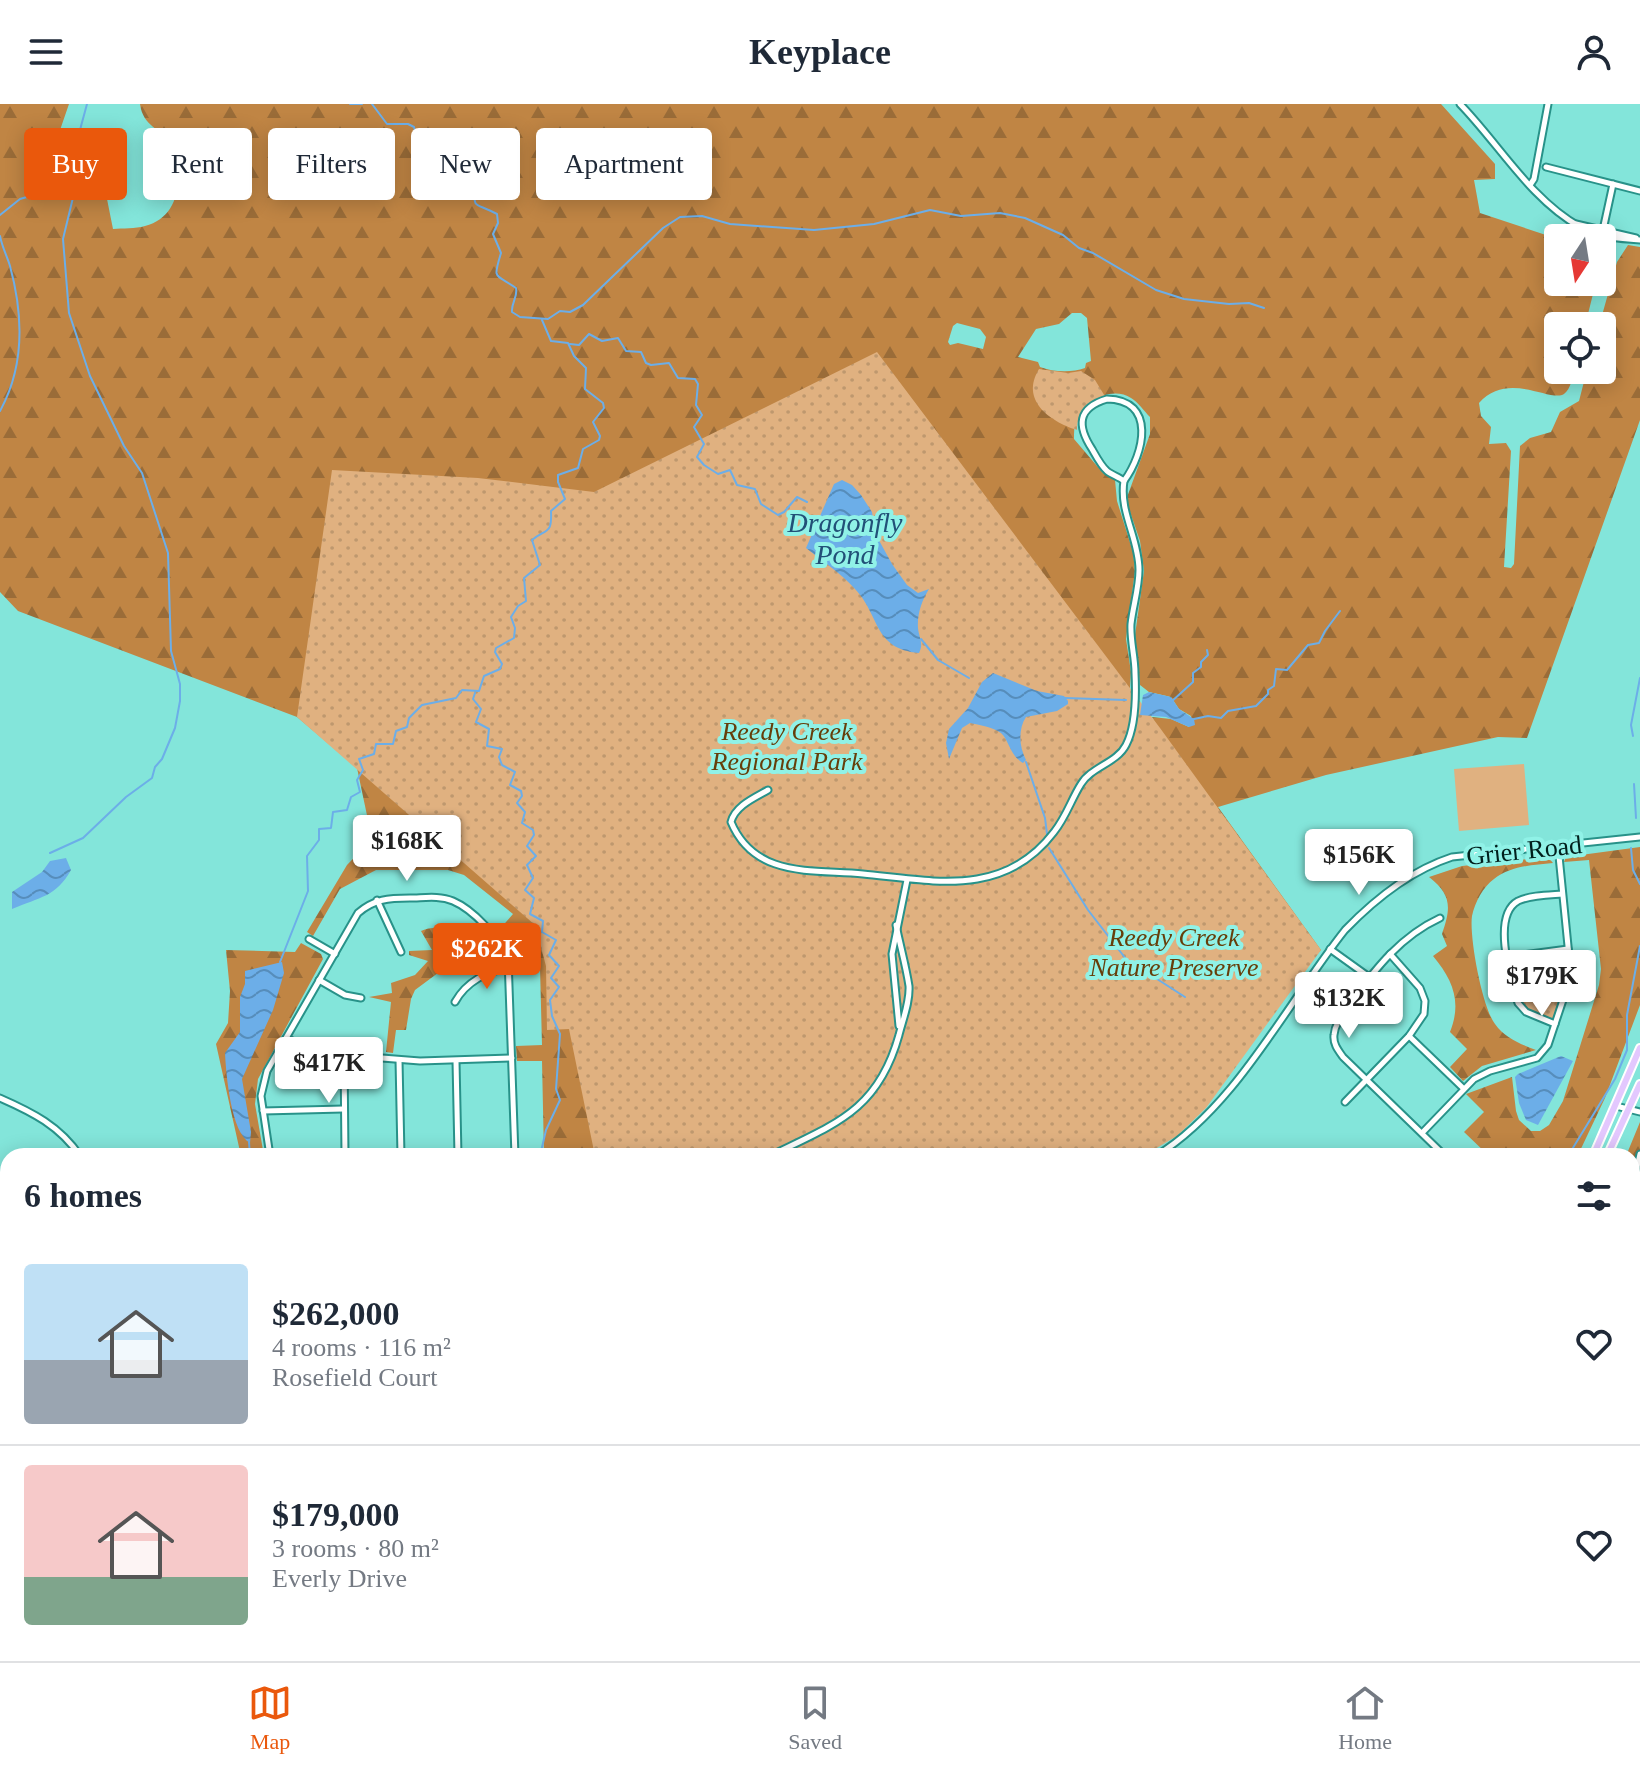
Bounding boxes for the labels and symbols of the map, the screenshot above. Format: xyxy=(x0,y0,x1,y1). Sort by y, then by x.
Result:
north arrow xyxy=(1544,224,1616,296)
water label: Dragonfly Pond xyxy=(786,507,903,570)
park label: Reedy Creek Regional Park xyxy=(711,717,863,776)
pin: $168K xyxy=(351,815,463,883)
pin: $156K xyxy=(1303,829,1415,897)
street label: Grier Road xyxy=(1465,830,1583,871)
pin: $262K xyxy=(431,923,543,991)
park label: Reedy Creek Nature Preserve xyxy=(1088,923,1259,982)
pin: $179K xyxy=(1486,950,1598,1018)
pin: $132K xyxy=(1293,972,1405,1040)
pin: $417K xyxy=(273,1037,385,1105)

